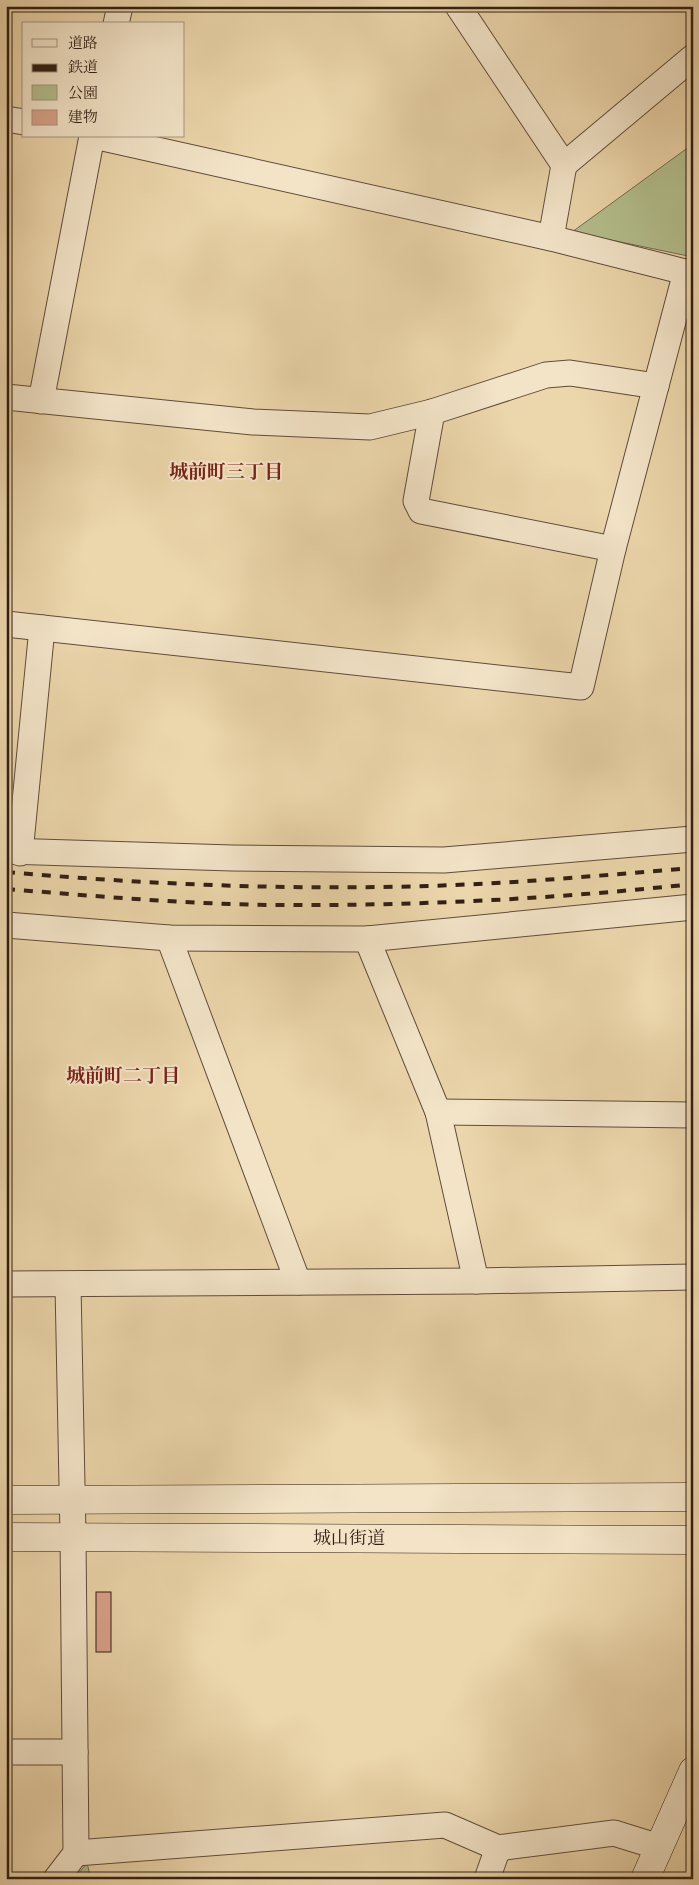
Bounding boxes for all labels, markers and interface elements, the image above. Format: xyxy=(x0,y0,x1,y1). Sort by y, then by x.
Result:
legend xyxy=(22,22,185,138)
text: 道路 xyxy=(68,33,98,52)
text: 鉄道 xyxy=(68,57,98,76)
text: 公園 xyxy=(68,83,98,102)
text: 建物 xyxy=(68,107,98,126)
district label: 城前町三丁目 xyxy=(169,460,283,483)
district label: 城前町二丁目 xyxy=(66,1064,180,1087)
street label: 城山街道 xyxy=(313,1527,385,1549)

